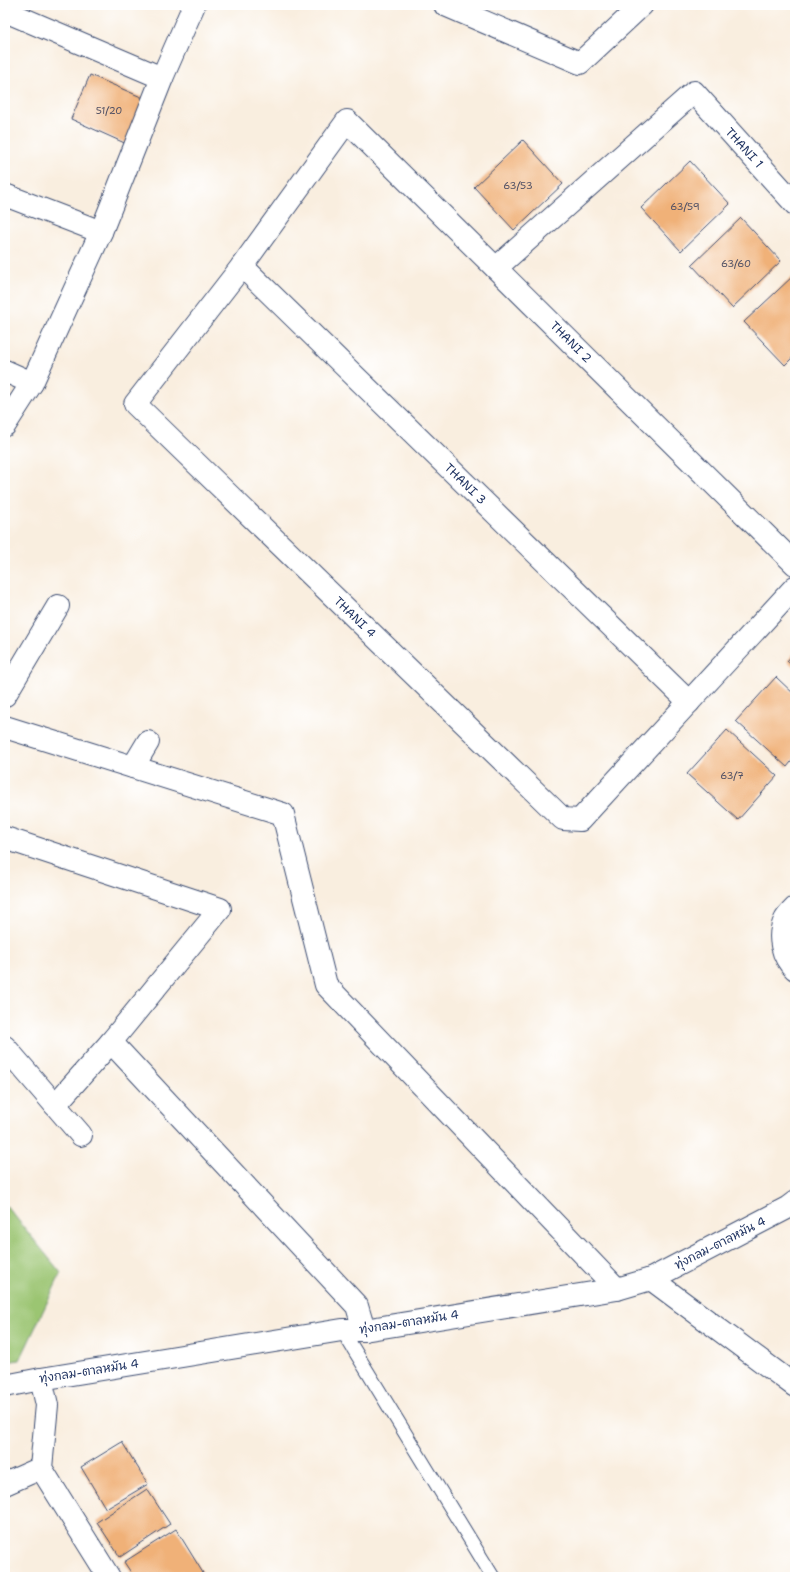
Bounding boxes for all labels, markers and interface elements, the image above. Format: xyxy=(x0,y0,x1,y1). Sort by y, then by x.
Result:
house number: 51/20 xyxy=(96,104,122,117)
street label: THANI 1 xyxy=(722,124,767,171)
house number: 63/53 xyxy=(503,179,533,192)
house number: 63/59 xyxy=(670,200,700,213)
house number: 63/60 xyxy=(721,257,751,270)
street label: THANI 2 xyxy=(547,318,595,366)
street label: THANI 3 xyxy=(441,460,490,508)
street label: THANI 4 xyxy=(330,593,379,641)
house number: 63/7 xyxy=(720,769,744,782)
street label: ทุ่งกลม-ตาลหมัน 4 xyxy=(671,1213,769,1274)
street label: ทุ่งกลม-ตาลหมัน 4 xyxy=(358,1306,460,1339)
street label: ทุ่งกลม-ตาลหมัน 4 xyxy=(38,1355,140,1388)

